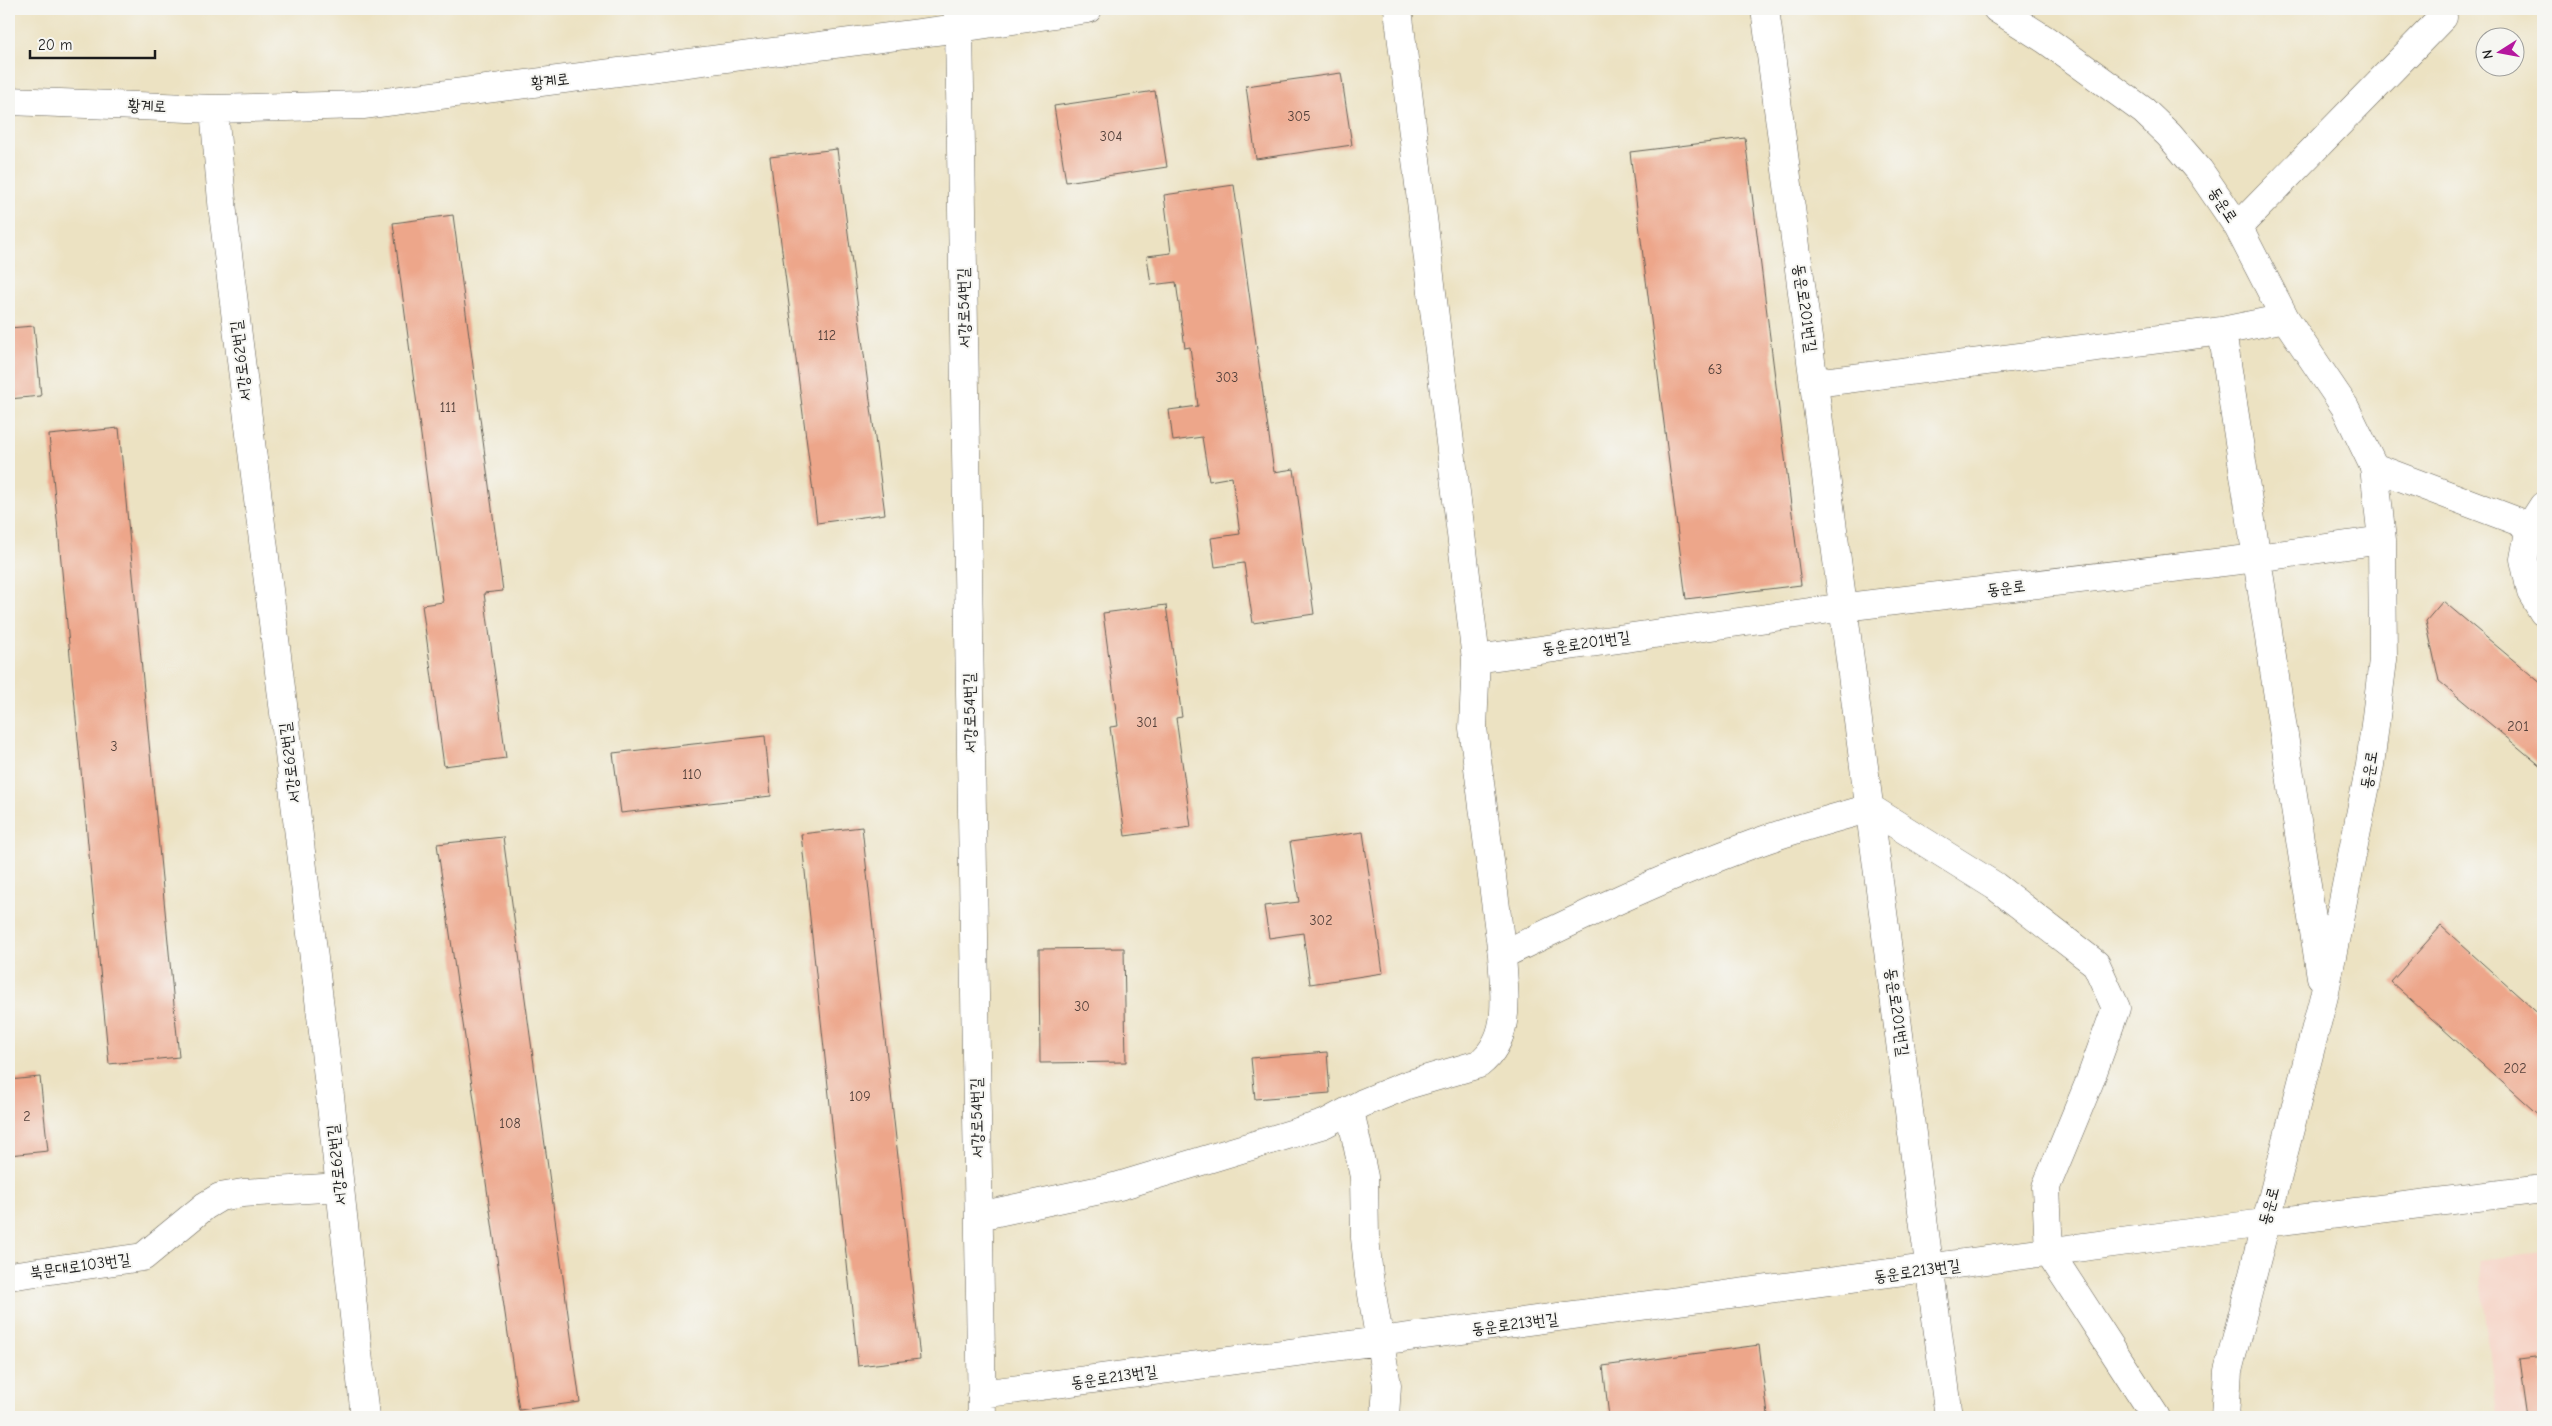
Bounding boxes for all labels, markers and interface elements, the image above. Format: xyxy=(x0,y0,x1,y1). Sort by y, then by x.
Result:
scale bar xyxy=(30,28,155,60)
north arrow xyxy=(2474,28,2524,78)
text: 20 m xyxy=(38,36,72,54)
text: N xyxy=(2479,48,2497,60)
street label: 황계로 xyxy=(530,70,570,92)
street label: 황계로 xyxy=(127,96,167,116)
house number: 305 xyxy=(1287,108,1311,125)
house number: 304 xyxy=(1100,128,1122,145)
street label: 동운로 xyxy=(2205,184,2241,226)
street label: 동운로201번길 xyxy=(1790,263,1820,353)
street label: 서강로54번길 xyxy=(954,267,974,349)
street label: 서강로62번길 xyxy=(227,319,255,403)
house number: 112 xyxy=(818,327,836,344)
house number: 63 xyxy=(1708,361,1722,378)
house number: 303 xyxy=(1216,369,1238,386)
house number: 111 xyxy=(440,399,456,416)
street label: 동운로 xyxy=(1986,577,2026,599)
street label: 동운로201번길 xyxy=(1541,628,1631,658)
street label: 서강로54번길 xyxy=(960,672,980,754)
house number: 301 xyxy=(1136,714,1158,731)
house number: 201 xyxy=(2507,718,2529,735)
street label: 서강로62번길 xyxy=(276,721,304,805)
house number: 3 xyxy=(110,738,118,755)
street label: 동운로 xyxy=(2357,750,2381,790)
house number: 110 xyxy=(682,766,702,783)
house number: 302 xyxy=(1310,912,1332,929)
street label: 동운로201번길 xyxy=(1882,967,1912,1057)
house number: 30 xyxy=(1074,998,1090,1015)
house number: 202 xyxy=(2503,1060,2527,1077)
street label: 서강로54번길 xyxy=(967,1077,987,1159)
house number: 109 xyxy=(849,1088,871,1105)
house number: 2 xyxy=(23,1108,31,1125)
house number: 108 xyxy=(499,1115,521,1132)
street label: 서강로62번길 xyxy=(324,1123,350,1206)
street label: 동운로 xyxy=(2255,1185,2283,1227)
street label: 북문대로103번길 xyxy=(29,1250,132,1282)
street label: 동운로213번길 xyxy=(1873,1256,1962,1286)
street label: 동운로213번길 xyxy=(1471,1310,1559,1338)
street label: 동운로213번길 xyxy=(1070,1362,1159,1392)

